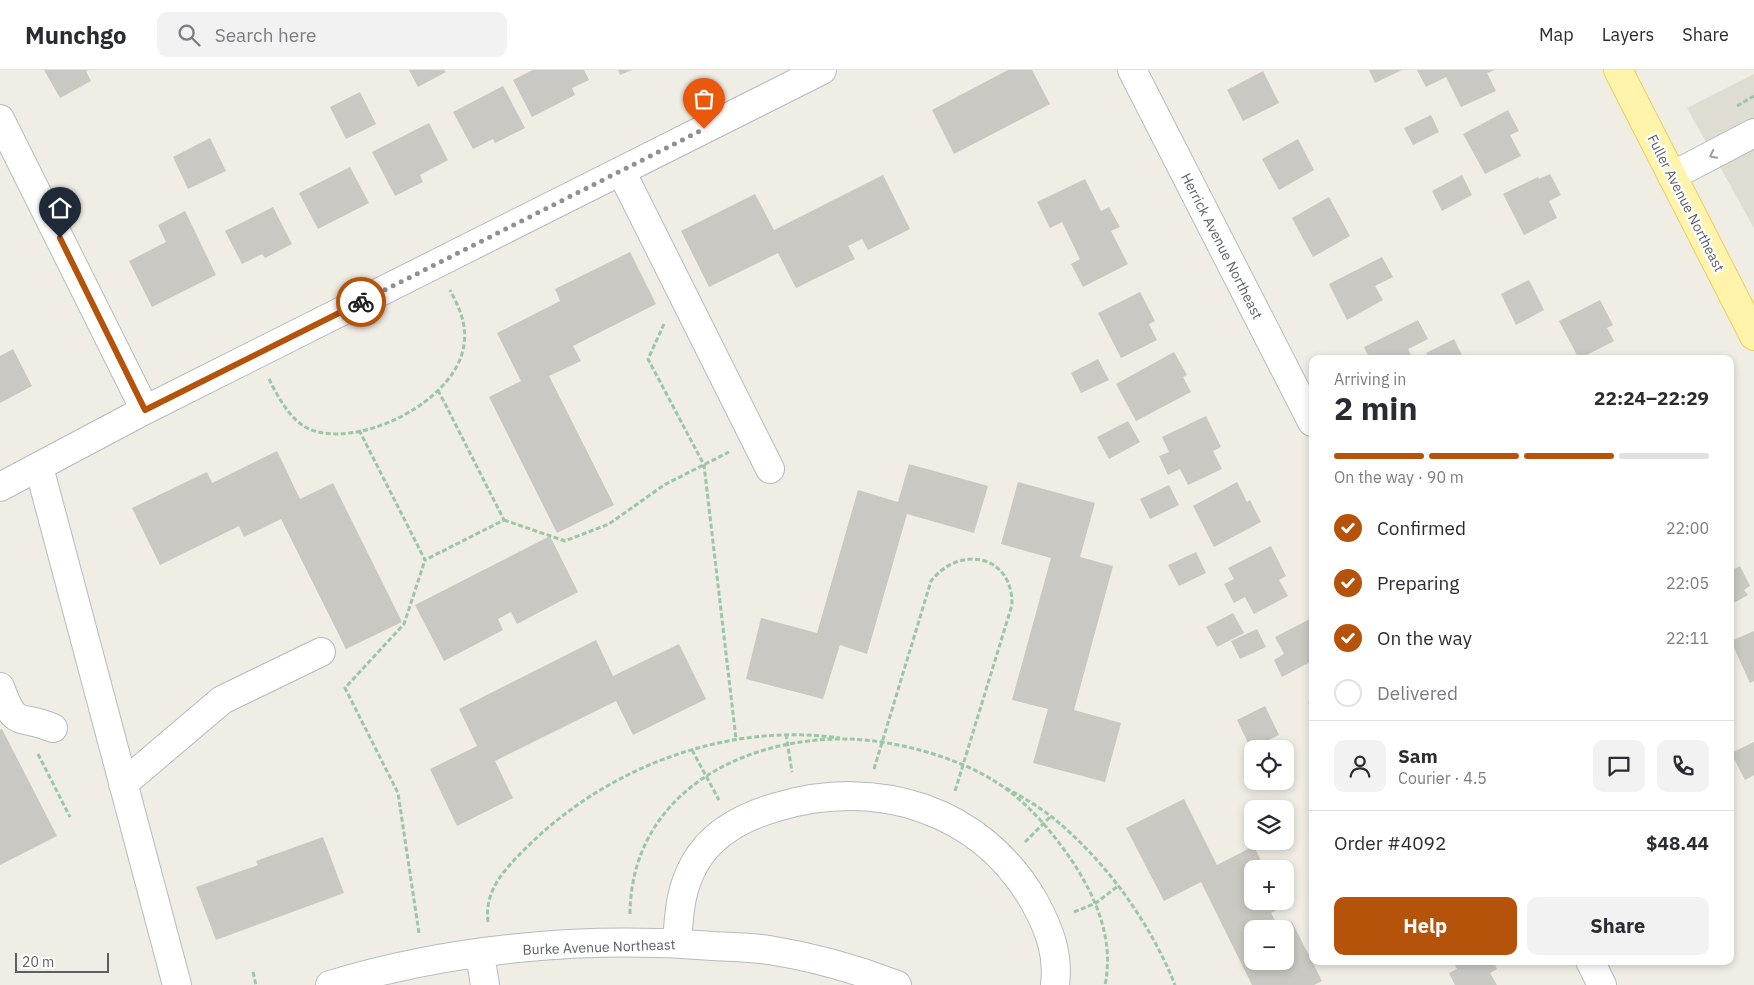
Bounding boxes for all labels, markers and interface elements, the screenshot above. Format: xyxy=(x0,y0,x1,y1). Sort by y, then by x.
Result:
search box xyxy=(157,12,507,57)
text: Munchgo xyxy=(25,19,127,51)
icon: search xyxy=(175,21,203,49)
text: Search here xyxy=(215,23,316,47)
text: Map xyxy=(1539,23,1574,46)
text: Layers xyxy=(1602,23,1654,46)
text: Share xyxy=(1682,23,1729,46)
pin xyxy=(683,78,725,129)
icon: bag xyxy=(690,85,718,113)
street label: Fuller Avenue Northeast xyxy=(1644,131,1729,275)
one-way arrow xyxy=(1710,149,1719,159)
street label: Herrick Avenue Northeast xyxy=(1177,170,1267,322)
pin xyxy=(39,187,81,238)
icon: home xyxy=(46,194,74,222)
courier xyxy=(336,277,386,327)
icon: bike xyxy=(347,288,375,316)
text: Arriving in xyxy=(1334,369,1406,389)
text: 22:24–22:29 xyxy=(1594,386,1709,410)
text: 2 min xyxy=(1334,387,1418,429)
text: On the way · 90 m xyxy=(1334,467,1464,487)
icon: check xyxy=(1334,514,1362,542)
text: Confirmed xyxy=(1377,516,1466,540)
text: 22:00 xyxy=(1666,518,1709,538)
icon: check xyxy=(1334,569,1362,597)
text: Preparing xyxy=(1377,571,1459,595)
text: 22:05 xyxy=(1666,573,1709,593)
icon: check xyxy=(1334,624,1362,652)
text: On the way xyxy=(1377,626,1472,650)
text: 22:11 xyxy=(1666,628,1709,648)
text: Delivered xyxy=(1377,681,1458,705)
map controls xyxy=(1244,740,1294,970)
button: locate xyxy=(1244,740,1294,790)
button: person xyxy=(1334,740,1386,792)
button: chat xyxy=(1593,740,1645,792)
button: phone xyxy=(1657,740,1709,792)
text: Sam xyxy=(1398,744,1438,768)
text: Courier · 4.5 xyxy=(1398,768,1487,788)
button: layers xyxy=(1244,800,1294,850)
text: Order #4092 xyxy=(1334,831,1446,855)
text: $48.44 xyxy=(1646,831,1709,855)
button: + xyxy=(1244,860,1294,910)
button: Help xyxy=(1334,897,1517,955)
button: Share xyxy=(1527,897,1709,955)
button: − xyxy=(1244,920,1294,970)
street label: Burke Avenue Northeast xyxy=(522,935,676,959)
scale bar xyxy=(15,950,109,973)
text: 20 m xyxy=(22,953,54,971)

